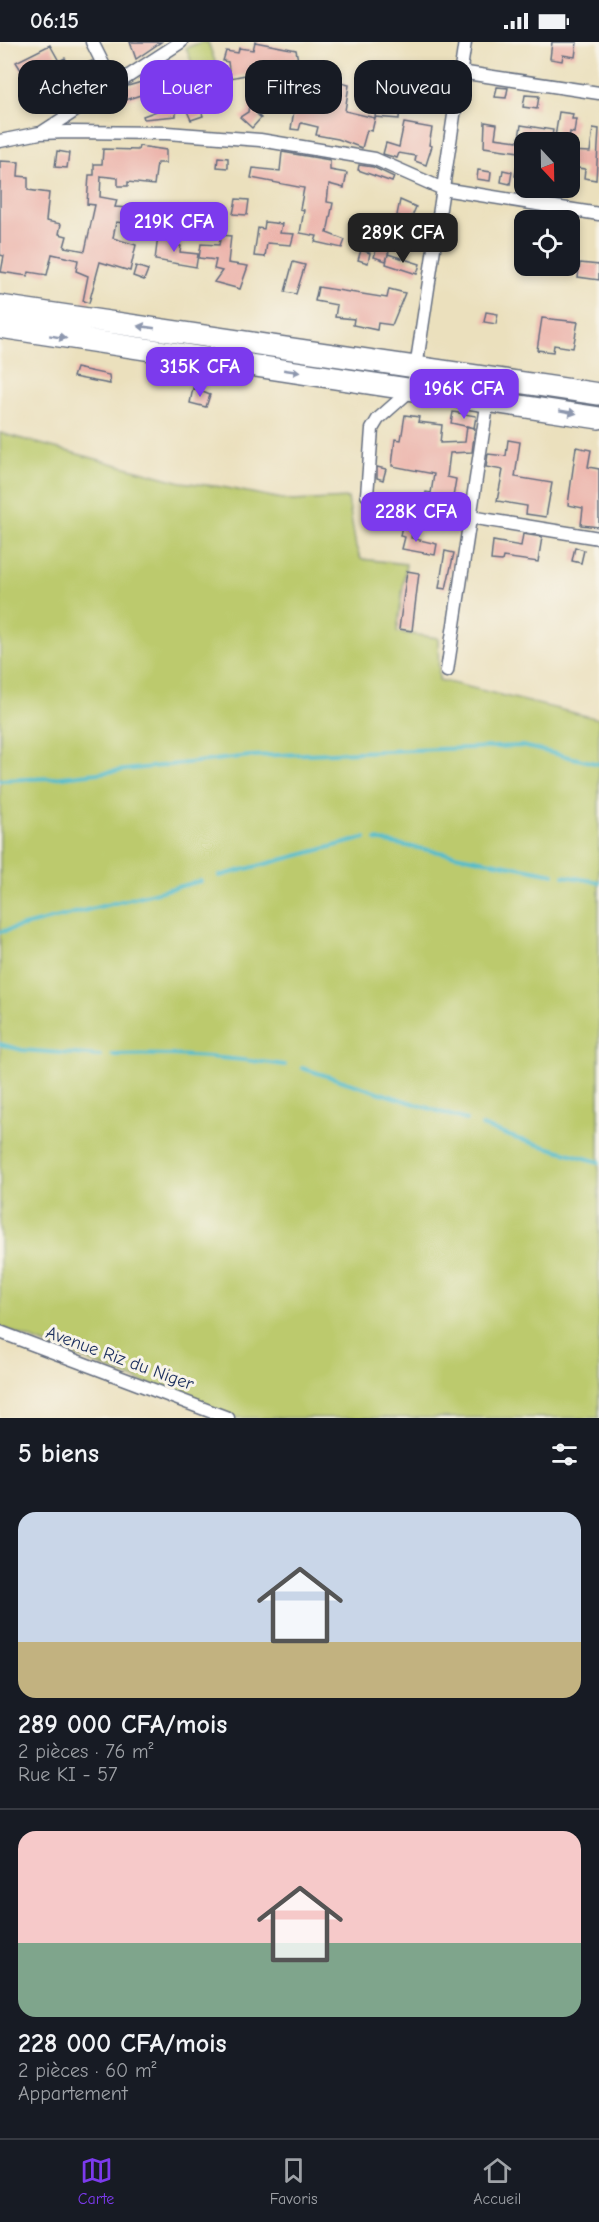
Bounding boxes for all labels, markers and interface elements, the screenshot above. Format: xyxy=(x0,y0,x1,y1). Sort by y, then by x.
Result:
text: 06:15 xyxy=(30,8,79,34)
chip: Acheter xyxy=(18,60,128,114)
chip: Louer xyxy=(140,60,233,114)
chip: Filtres xyxy=(245,60,342,114)
chip: Nouveau xyxy=(354,60,472,114)
north arrow xyxy=(514,132,580,198)
map controls xyxy=(514,132,580,276)
pin: 219K CFA xyxy=(112,202,236,253)
text: 219K CFA xyxy=(134,210,214,233)
button: locate xyxy=(514,210,580,276)
pin: 289K CFA xyxy=(341,213,465,264)
text: 289K CFA xyxy=(362,221,444,244)
one-way arrow xyxy=(137,323,156,332)
one-way arrow xyxy=(48,332,67,341)
pin: 315K CFA xyxy=(138,347,262,398)
text: 315K CFA xyxy=(160,355,240,378)
one-way arrow xyxy=(283,367,302,376)
pin: 196K CFA xyxy=(402,369,526,420)
text: 196K CFA xyxy=(424,377,504,400)
one-way arrow xyxy=(559,408,578,417)
pin: 228K CFA xyxy=(354,492,478,543)
text: 228K CFA xyxy=(375,500,457,523)
street label: Avenue Riz du Niger xyxy=(43,1322,197,1395)
icon: filters xyxy=(548,1438,581,1471)
text: 5 biens xyxy=(18,1439,99,1469)
icon: home xyxy=(246,1551,354,1659)
text: 289 000 CFA/mois xyxy=(18,1710,227,1740)
text: 2 pièces · 76 m² xyxy=(18,1740,154,1763)
text: Rue KI - 57 xyxy=(18,1763,118,1786)
icon: home xyxy=(246,1870,354,1978)
text: 228 000 CFA/mois xyxy=(18,2029,227,2059)
text: 2 pièces · 60 m² xyxy=(18,2059,156,2082)
text: Appartement xyxy=(18,2082,128,2105)
tab: Carte xyxy=(78,2154,114,2208)
tab: Favoris xyxy=(270,2154,318,2208)
tab: Accueil xyxy=(473,2154,521,2208)

